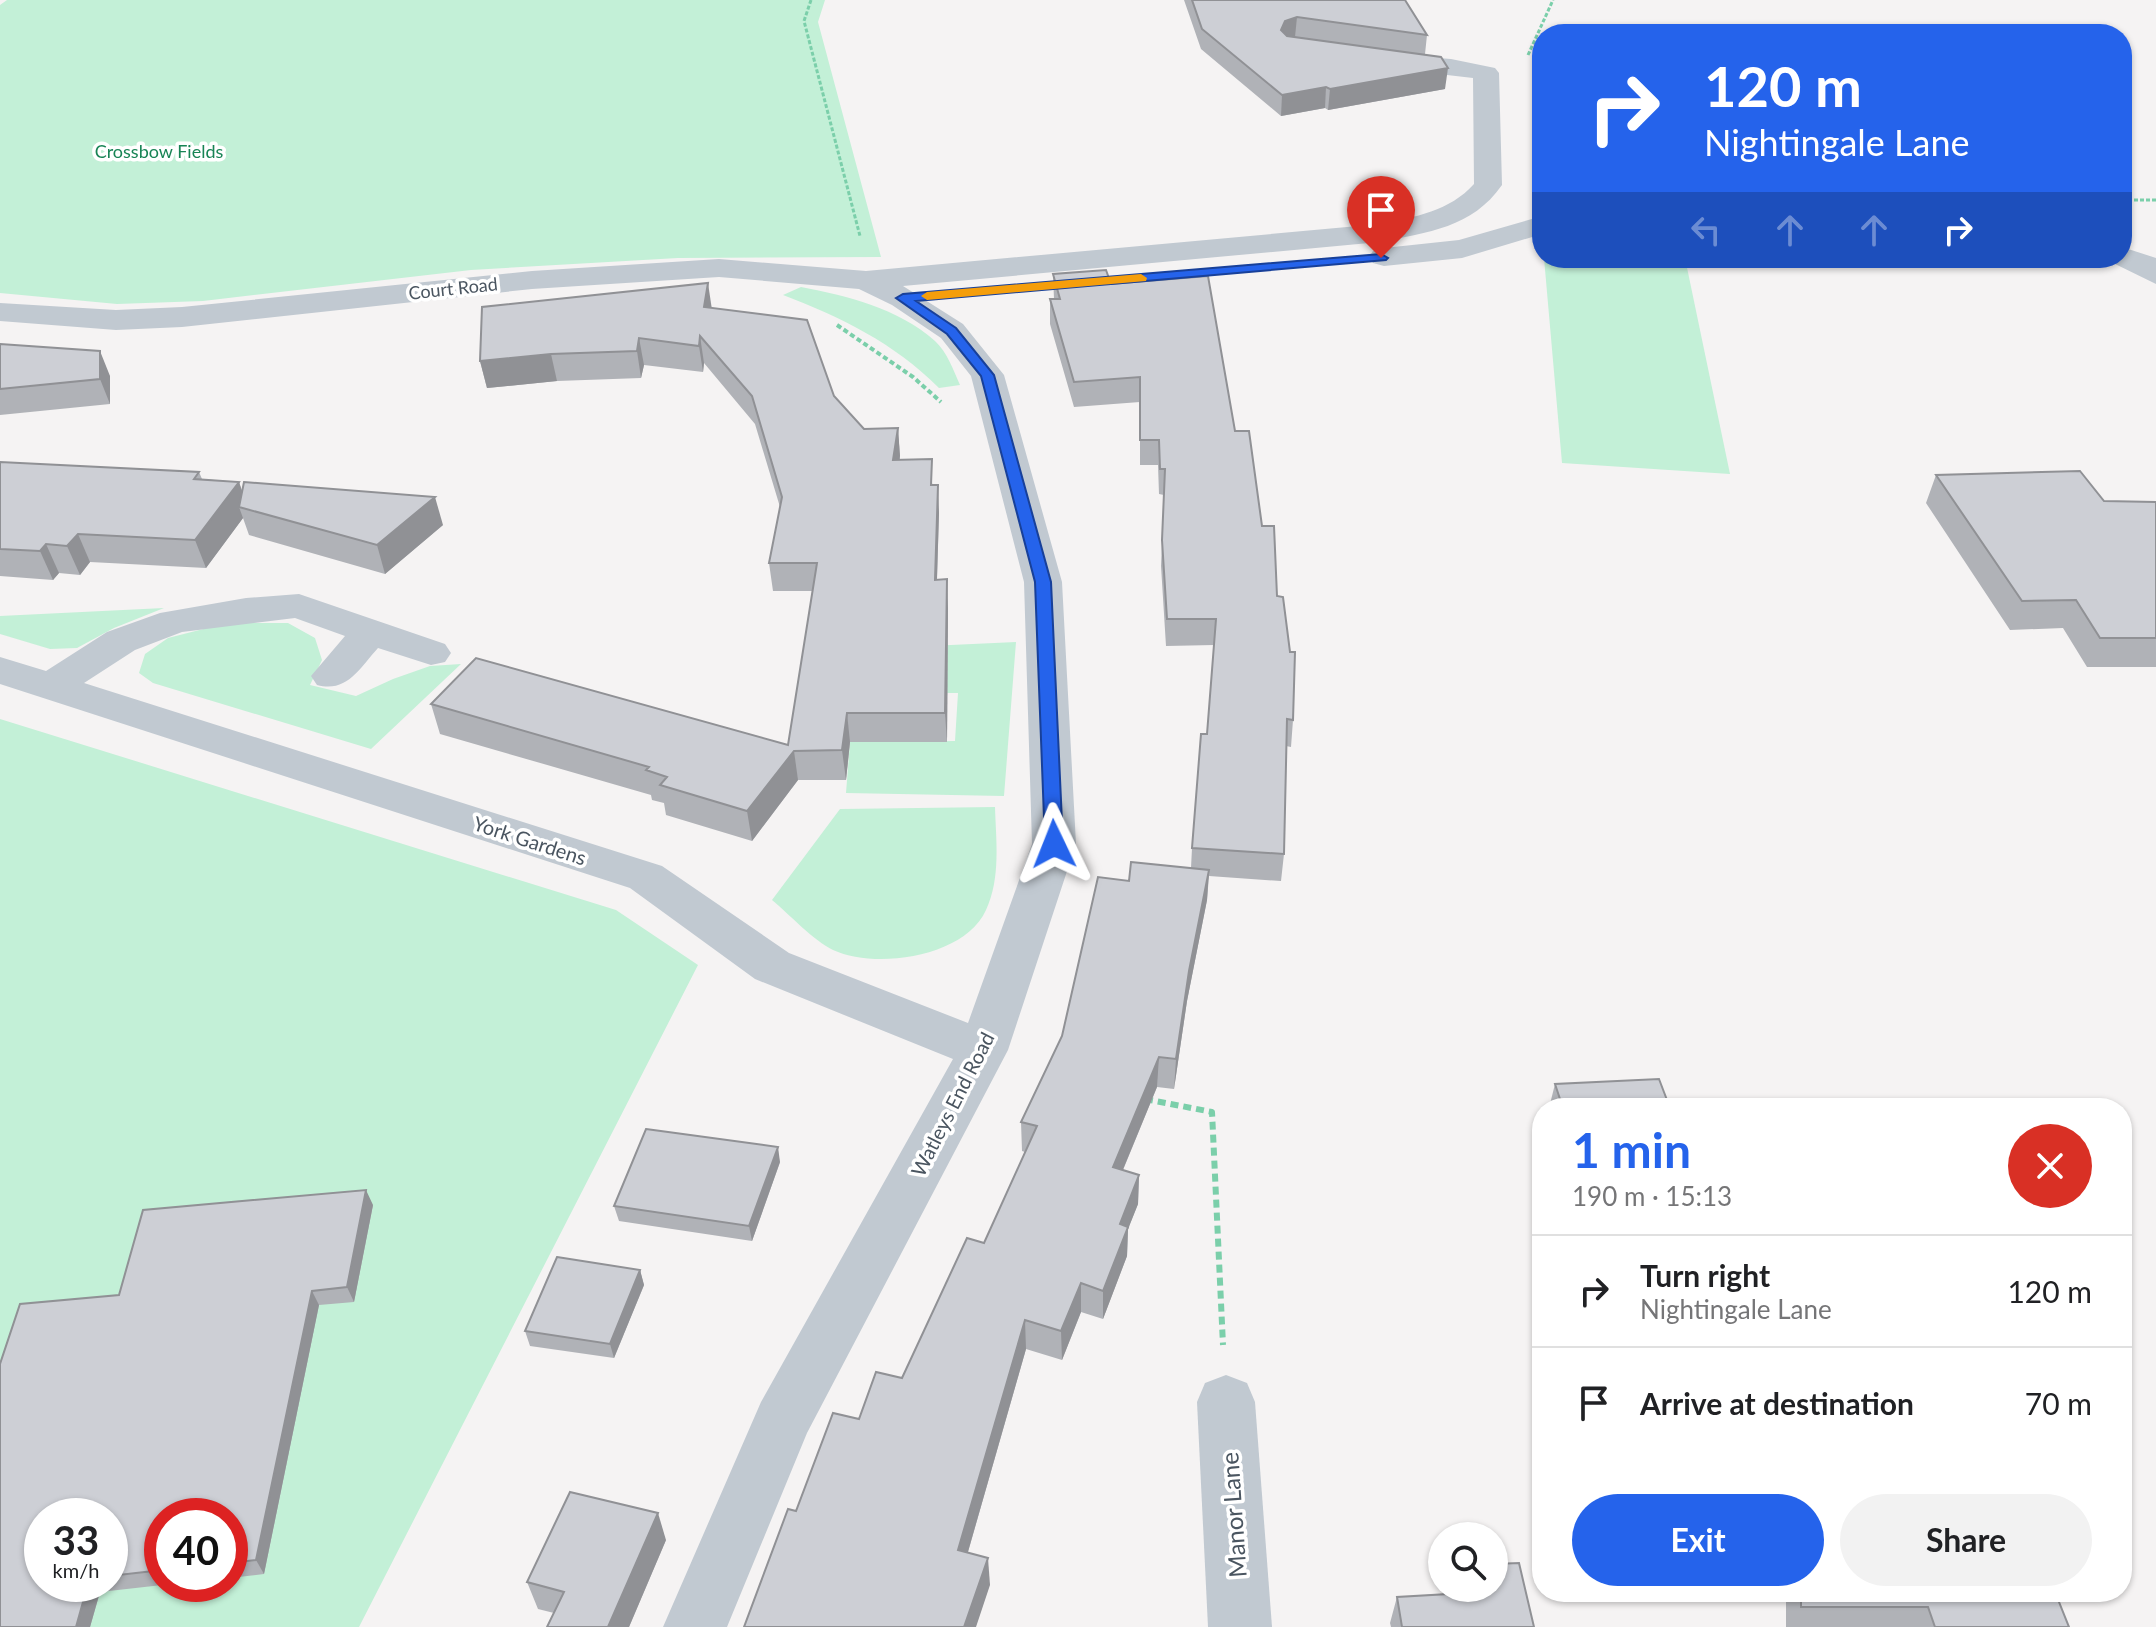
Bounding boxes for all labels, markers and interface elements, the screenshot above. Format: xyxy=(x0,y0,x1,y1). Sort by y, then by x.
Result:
text: 120 m xyxy=(1704,52,1862,119)
icon: right xyxy=(1572,56,1676,160)
text: Nightingale Lane xyxy=(1704,120,1969,164)
park label: Crossbow Fields xyxy=(95,140,223,162)
pin xyxy=(1347,176,1415,258)
icon: arrive xyxy=(1359,188,1403,232)
icon: left xyxy=(1684,208,1728,252)
icon: ahead xyxy=(1768,208,1812,252)
icon: ahead xyxy=(1852,208,1896,252)
icon: right xyxy=(1936,208,1980,252)
street label: Court Road xyxy=(407,272,499,304)
position arrow xyxy=(1012,802,1096,886)
street label: York Gardens xyxy=(471,810,589,870)
street label: Watleys End Road xyxy=(905,1028,999,1180)
text: 1 min xyxy=(1572,1121,1691,1178)
button: close xyxy=(2008,1124,2092,1208)
text: 190 m · 15:13 xyxy=(1572,1180,1732,1212)
text: Turn right xyxy=(1640,1257,1770,1293)
icon: right xyxy=(1572,1269,1616,1313)
text: 120 m xyxy=(2007,1273,2092,1309)
text: Nightingale Lane xyxy=(1640,1293,1832,1325)
icon: arrive xyxy=(1572,1381,1616,1425)
text: Arrive at destination xyxy=(1640,1385,1914,1421)
text: 70 m xyxy=(2025,1385,2092,1421)
street label: Manor Lane xyxy=(1214,1451,1252,1579)
button: Exit xyxy=(1572,1494,1824,1586)
button: Share xyxy=(1840,1494,2092,1586)
speed limit sign: 40 xyxy=(144,1498,248,1602)
text: 33 xyxy=(53,1516,99,1564)
map controls xyxy=(1428,1522,1508,1602)
button: search xyxy=(1428,1522,1508,1602)
text: km/h xyxy=(53,1558,99,1582)

